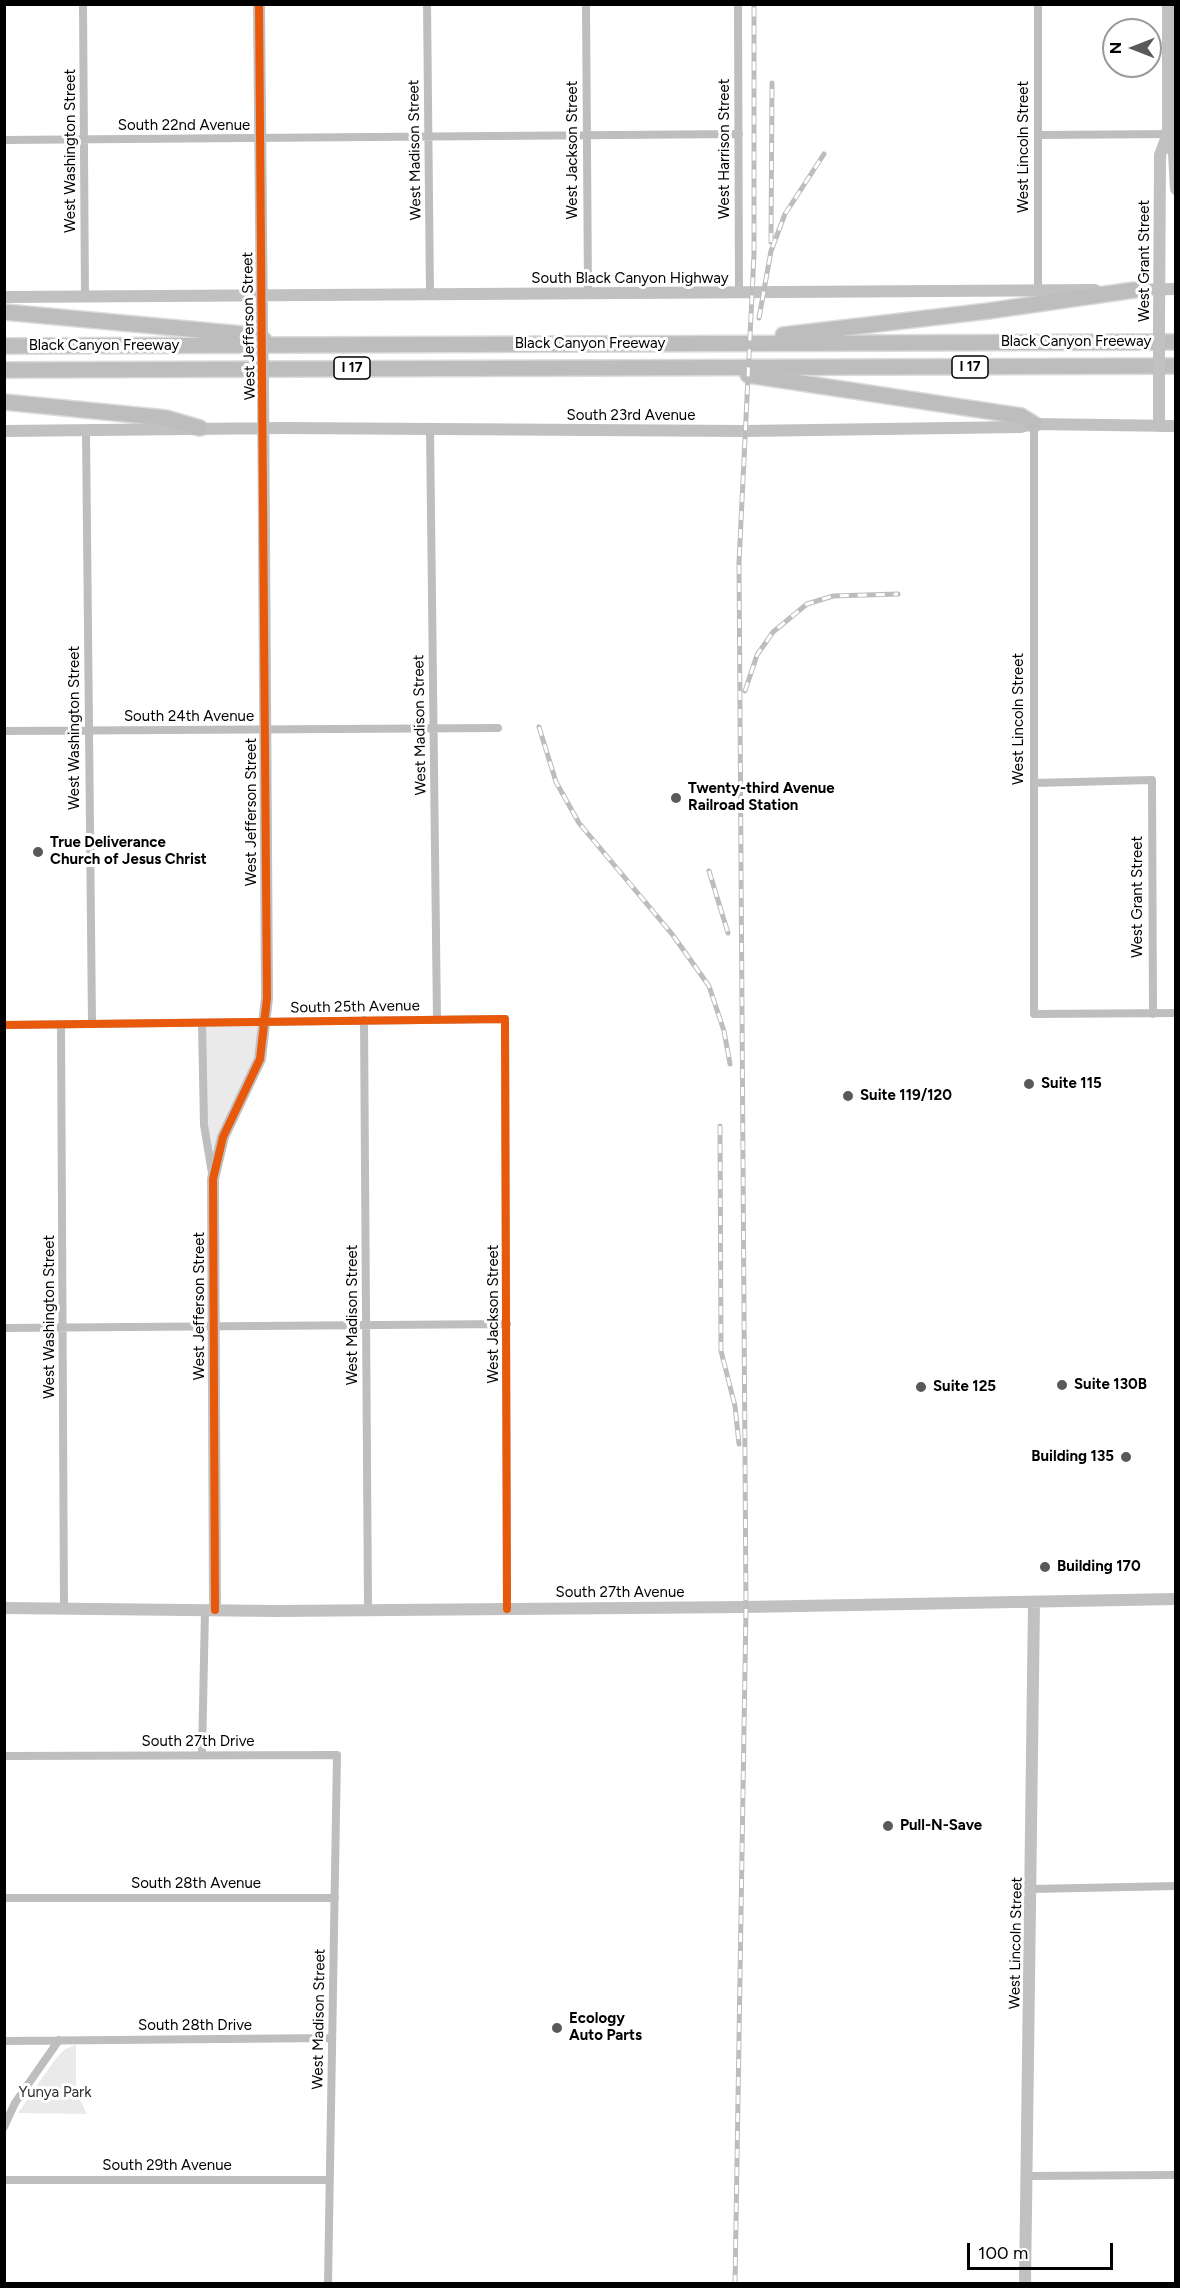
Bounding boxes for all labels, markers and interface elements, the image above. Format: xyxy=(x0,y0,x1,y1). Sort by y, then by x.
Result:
north arrow xyxy=(1102,18,1162,78)
text: N xyxy=(1106,42,1125,54)
street label: West Washington Street xyxy=(62,69,80,233)
street label: West Madison Street xyxy=(405,79,425,221)
street label: West Harrison Street xyxy=(716,79,734,219)
street label: West Jackson Street xyxy=(564,81,582,219)
street label: West Lincoln Street xyxy=(1015,81,1033,213)
street label: South 22nd Avenue xyxy=(118,117,250,135)
street label: West Grant Street xyxy=(1136,200,1154,322)
street label: West Jefferson Street xyxy=(239,252,259,400)
street label: South Black Canyon Highway xyxy=(531,270,729,288)
street label: Black Canyon Freeway xyxy=(1001,333,1151,351)
street label: Black Canyon Freeway xyxy=(515,335,665,353)
street label: Black Canyon Freeway xyxy=(29,337,179,355)
road number: I 17 xyxy=(952,356,988,378)
road number: I 17 xyxy=(334,357,370,379)
street label: South 23rd Avenue xyxy=(567,407,695,425)
street label: West Washington Street xyxy=(66,646,84,810)
street label: West Lincoln Street xyxy=(1010,653,1028,785)
street label: West Madison Street xyxy=(410,654,430,796)
street label: South 24th Avenue xyxy=(124,708,254,726)
street label: West Jefferson Street xyxy=(243,738,261,886)
place label: Twenty-third Avenue Railroad Station xyxy=(688,780,835,815)
marker: Twenty-third Avenue Railroad Station xyxy=(669,791,683,805)
place label: True Deliverance Church of Jesus Christ xyxy=(50,834,207,869)
street label: West Grant Street xyxy=(1129,836,1147,958)
marker: True Deliverance Church of Jesus Christ xyxy=(31,845,45,859)
street label: South 25th Avenue xyxy=(290,997,420,1017)
place label: Suite 115 xyxy=(1041,1075,1102,1093)
marker: Suite 115 xyxy=(1022,1077,1036,1091)
place label: Suite 119/120 xyxy=(860,1087,952,1105)
marker: Suite 119/120 xyxy=(841,1089,855,1103)
street label: West Jefferson Street xyxy=(191,1232,209,1380)
street label: West Washington Street xyxy=(41,1235,59,1399)
street label: West Madison Street xyxy=(344,1245,362,1385)
street label: West Jackson Street xyxy=(485,1245,503,1383)
place label: Suite 130B xyxy=(1074,1376,1147,1394)
place label: Suite 125 xyxy=(933,1378,996,1396)
marker: Suite 130B xyxy=(1055,1378,1069,1392)
marker: Suite 125 xyxy=(914,1380,928,1394)
place label: Building 135 xyxy=(1031,1448,1114,1466)
marker: Building 135 xyxy=(1119,1450,1133,1464)
place label: Building 170 xyxy=(1057,1558,1141,1576)
marker: Building 170 xyxy=(1038,1560,1052,1574)
street label: South 27th Avenue xyxy=(556,1584,684,1602)
street label: South 27th Drive xyxy=(142,1733,254,1751)
place label: Pull-N-Save xyxy=(900,1817,982,1835)
marker: Pull-N-Save xyxy=(881,1819,895,1833)
street label: South 28th Avenue xyxy=(131,1875,261,1893)
street label: West Lincoln Street xyxy=(1006,1877,1026,2009)
street label: West Madison Street xyxy=(309,1948,329,2090)
place label: Ecology Auto Parts xyxy=(569,2010,642,2045)
street label: South 28th Drive xyxy=(138,2017,252,2035)
marker: Ecology Auto Parts xyxy=(550,2021,564,2035)
park label: Yunya Park xyxy=(19,2084,91,2102)
street label: South 29th Avenue xyxy=(102,2157,232,2175)
scale bar xyxy=(970,2231,1116,2269)
text: 100 m xyxy=(978,2242,1028,2264)

